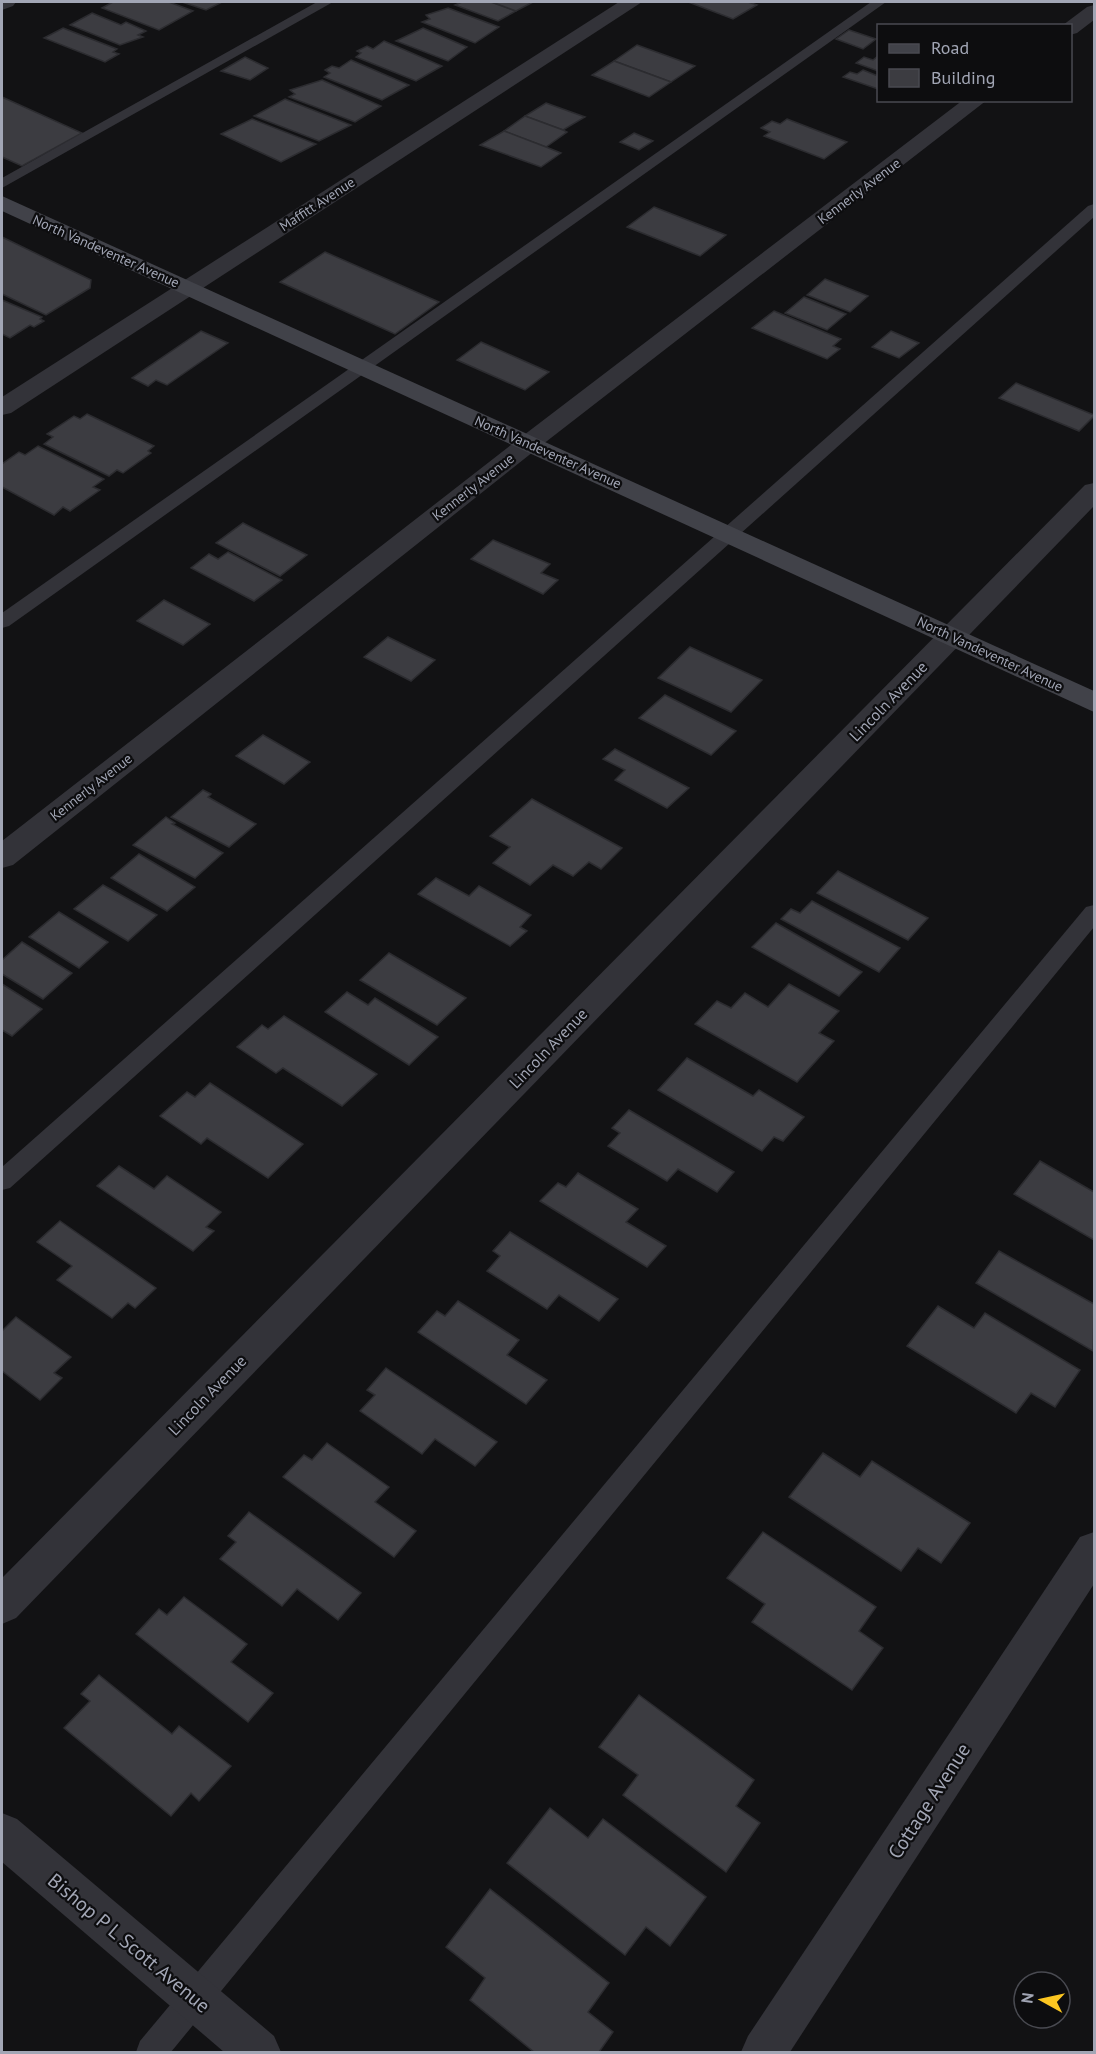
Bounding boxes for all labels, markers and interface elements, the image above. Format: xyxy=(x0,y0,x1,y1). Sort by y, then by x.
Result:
legend xyxy=(877,24,1072,102)
text: Road xyxy=(931,36,969,59)
text: Building xyxy=(931,66,995,89)
street label: Kennerly Avenue xyxy=(814,154,904,228)
street label: Maffitt Avenue xyxy=(276,173,358,235)
street label: North Vandeventer Avenue xyxy=(30,210,182,292)
street label: North Vandeventer Avenue xyxy=(472,411,624,493)
street label: Kennerly Avenue xyxy=(428,449,518,525)
street label: North Vandeventer Avenue xyxy=(914,612,1066,696)
street label: Lincoln Avenue xyxy=(845,657,931,745)
street label: Kennerly Avenue xyxy=(46,749,136,825)
street label: Lincoln Avenue xyxy=(505,1004,591,1092)
street label: Lincoln Avenue xyxy=(164,1351,250,1439)
street label: Cottage Avenue xyxy=(882,1738,976,1864)
street label: Bishop P L Scott Avenue xyxy=(42,1867,216,2019)
north arrow xyxy=(1012,1970,1072,2030)
text: N xyxy=(1017,1991,1038,2005)

